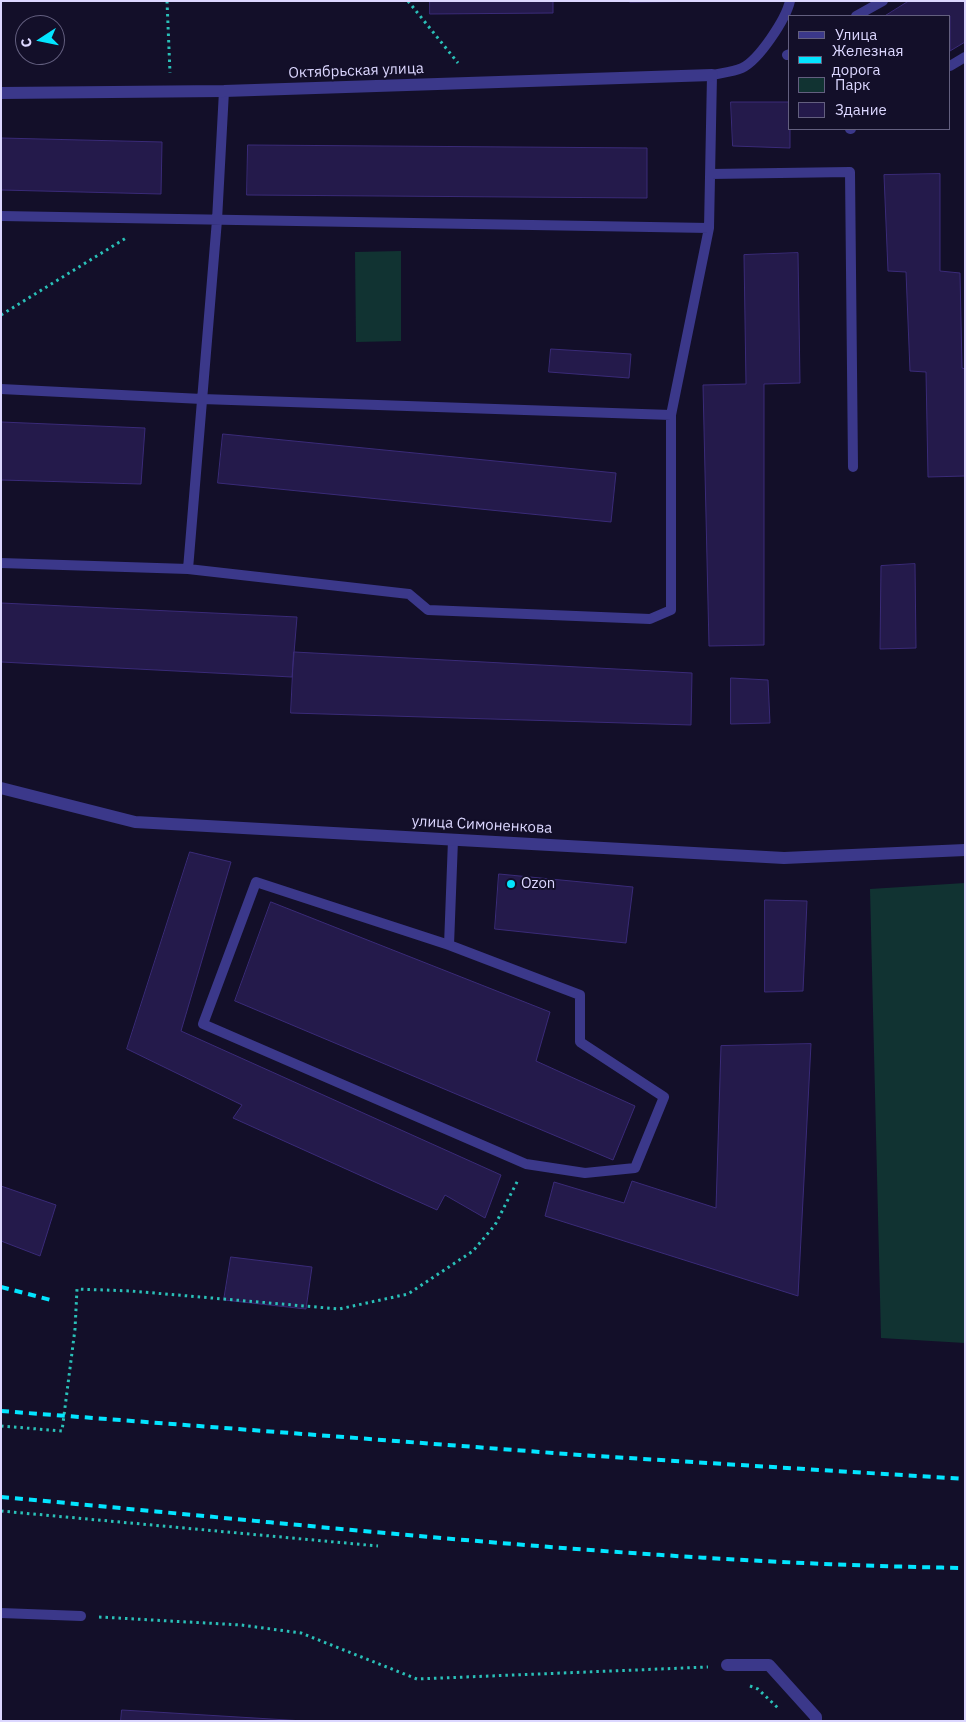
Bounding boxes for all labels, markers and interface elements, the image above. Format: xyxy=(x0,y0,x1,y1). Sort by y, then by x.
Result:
north arrow xyxy=(15,15,65,65)
legend xyxy=(788,15,951,130)
text: Улица xyxy=(835,25,877,44)
text: С xyxy=(17,36,36,49)
text: Железная дорога xyxy=(832,41,903,79)
street label: Октябрьская улица xyxy=(288,60,424,82)
text: Парк xyxy=(835,75,870,94)
text: Здание xyxy=(835,100,887,119)
street label: улица Симоненкова xyxy=(411,812,553,838)
place label: Ozon xyxy=(521,875,555,893)
marker: Ozon xyxy=(505,878,517,890)

